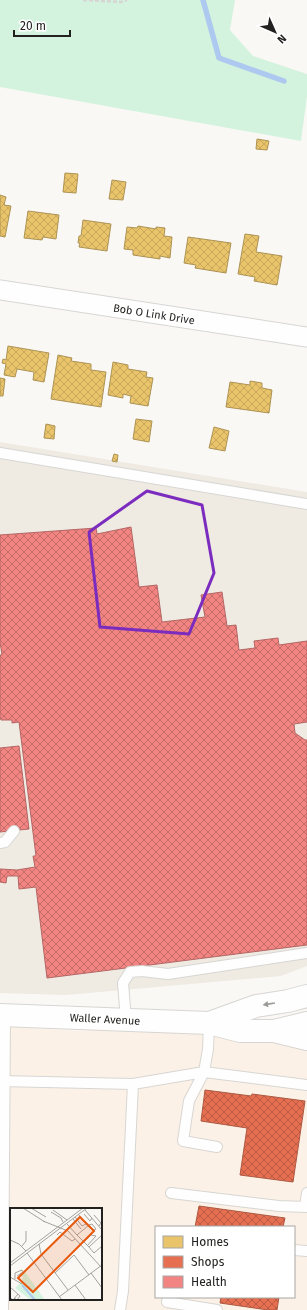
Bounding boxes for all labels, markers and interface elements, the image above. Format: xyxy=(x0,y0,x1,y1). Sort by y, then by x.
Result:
scale bar xyxy=(14,12,70,38)
north arrow xyxy=(255,12,295,52)
text: 20 m xyxy=(20,19,46,33)
text: N xyxy=(275,32,289,46)
street label: Bob O Link Drive xyxy=(112,302,196,327)
one-way arrow xyxy=(263,1001,275,1007)
street label: Waller Avenue xyxy=(69,1011,141,1028)
inset map xyxy=(10,1208,102,1300)
legend xyxy=(155,1226,295,1298)
text: Homes xyxy=(191,1235,229,1249)
text: Shops xyxy=(191,1255,225,1269)
text: Health xyxy=(191,1275,227,1289)

